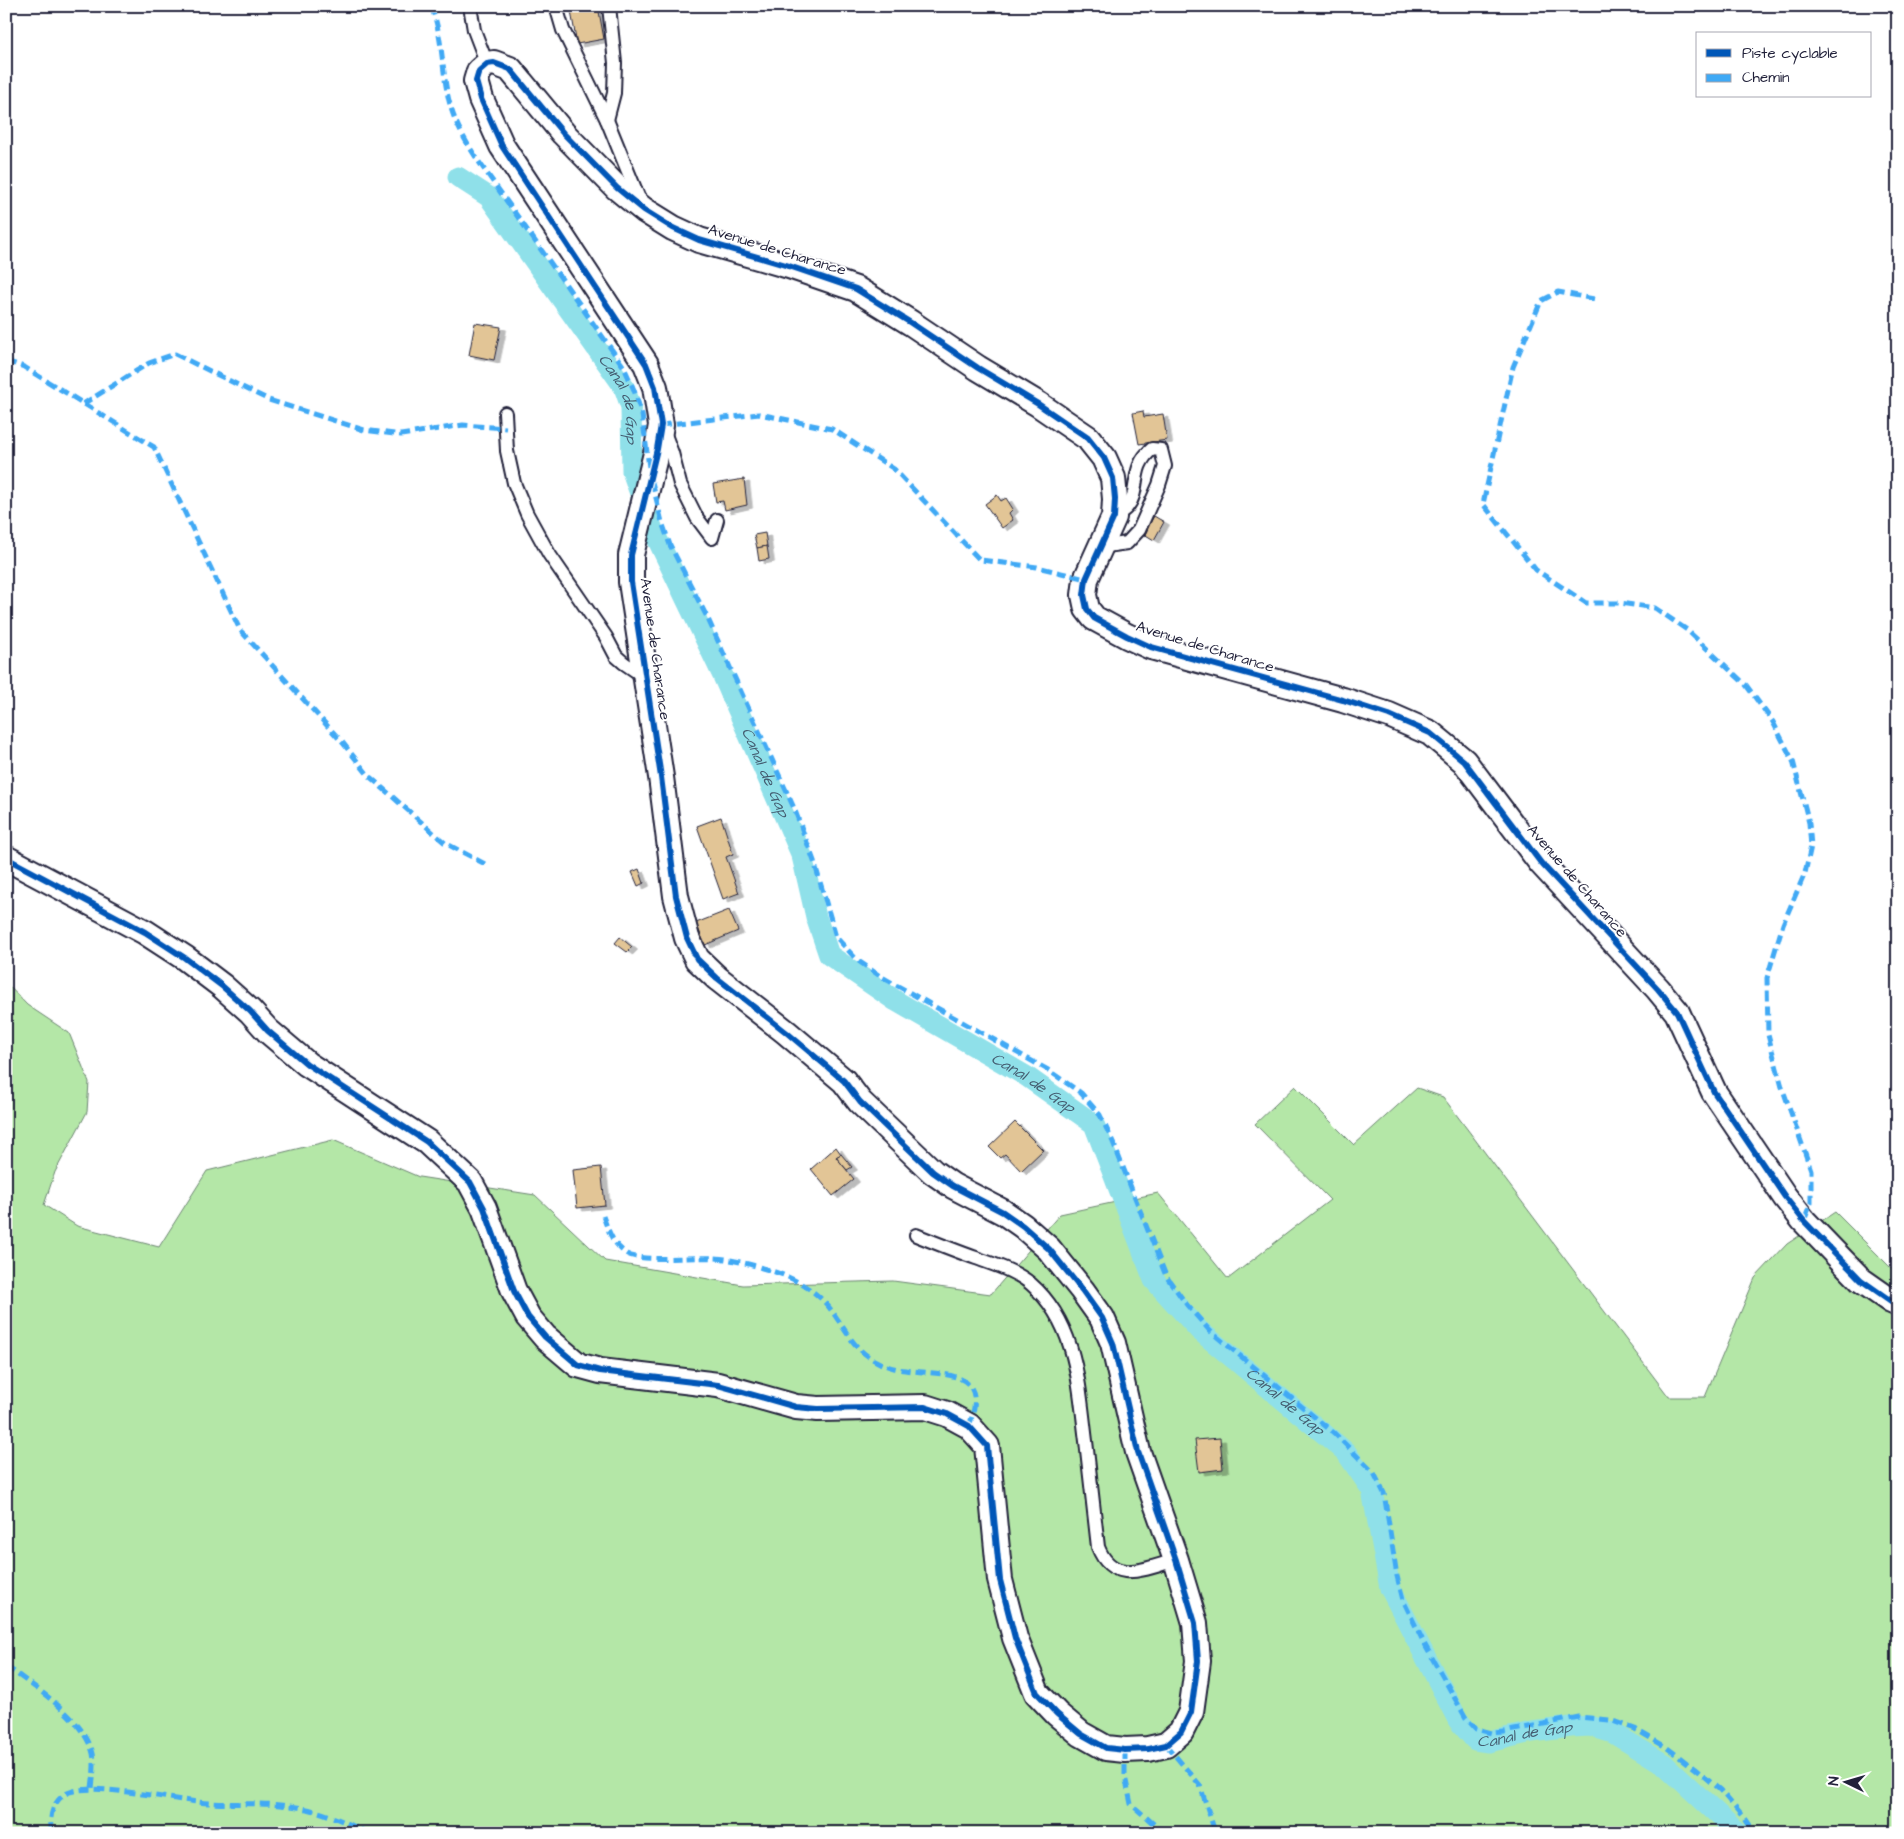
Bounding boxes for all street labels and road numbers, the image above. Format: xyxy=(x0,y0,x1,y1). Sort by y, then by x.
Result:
street label: Avenue de Charance xyxy=(705,219,849,281)
street label: Avenue de Charance xyxy=(635,577,675,721)
street label: Avenue de Charance xyxy=(1133,616,1277,678)
street label: Avenue de Charance xyxy=(1522,820,1632,942)

